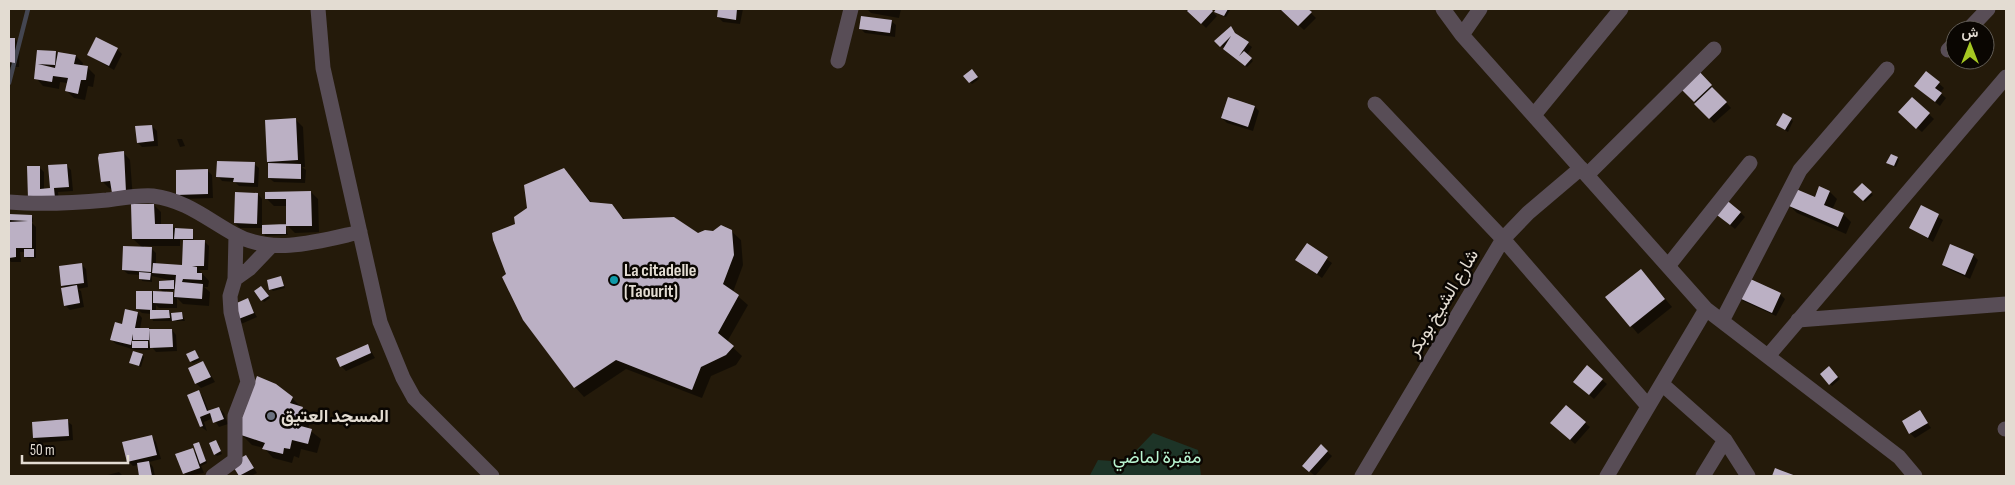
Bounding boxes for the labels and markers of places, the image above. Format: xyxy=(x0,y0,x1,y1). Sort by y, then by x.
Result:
place label: La citadelle (Taourit) xyxy=(624,260,696,302)
marker: La citadelle (Taourit) xyxy=(608,274,620,286)
place label: المسجد العتيق xyxy=(281,406,389,427)
marker: المسجد العتيق xyxy=(265,410,277,422)

